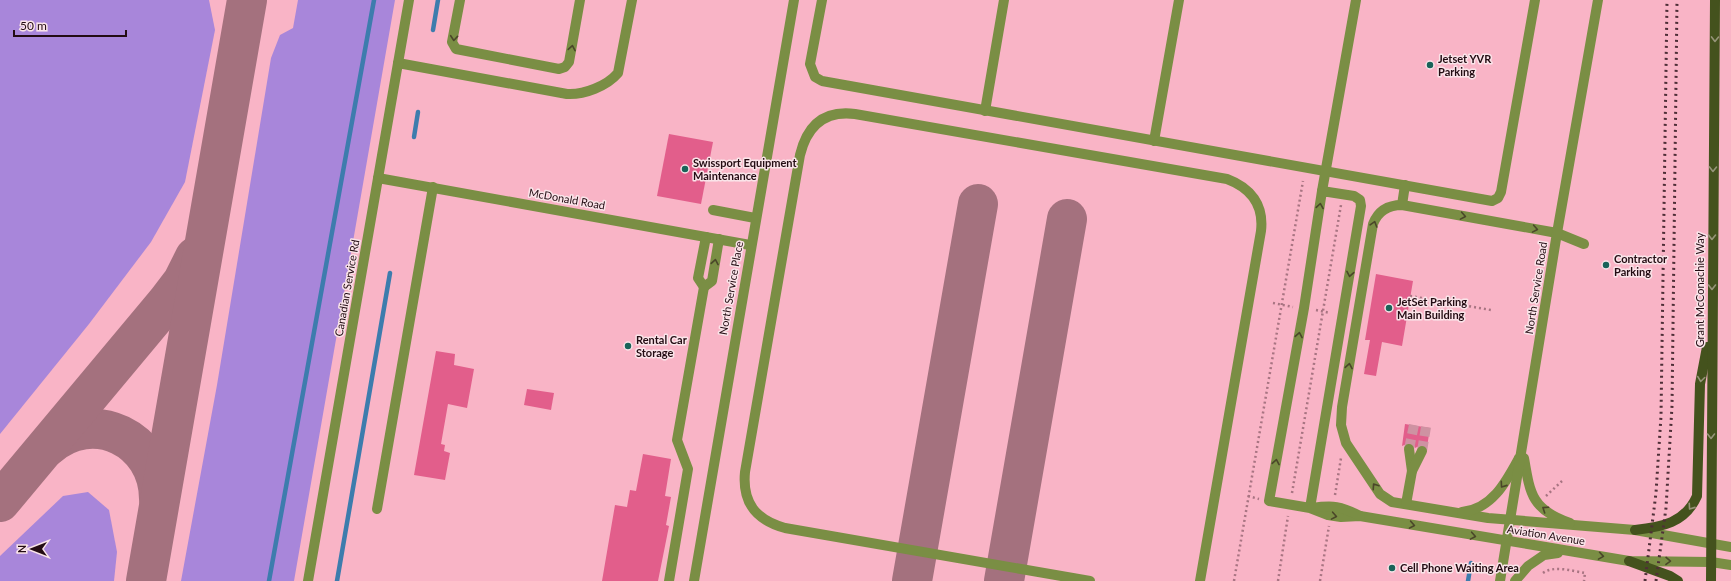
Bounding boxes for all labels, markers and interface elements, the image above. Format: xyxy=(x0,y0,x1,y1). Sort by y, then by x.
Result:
scale bar xyxy=(14,12,126,38)
text: 50 m xyxy=(20,18,47,33)
one-way arrow xyxy=(449,35,458,42)
one-way arrow xyxy=(1711,36,1719,42)
one-way arrow xyxy=(567,45,576,51)
place label: Jetset YVR Parking xyxy=(1438,52,1492,78)
marker: Jetset YVR Parking xyxy=(1425,60,1435,70)
place label: Swissport Equipment Maintenance xyxy=(693,156,797,182)
marker: Swissport Equipment Maintenance xyxy=(680,164,690,174)
one-way arrow xyxy=(1709,166,1717,172)
street label: McDonald Road xyxy=(528,185,606,212)
one-way arrow xyxy=(1315,203,1323,209)
one-way arrow xyxy=(1460,212,1466,220)
one-way arrow xyxy=(1369,221,1378,228)
one-way arrow xyxy=(1532,225,1538,233)
street label: Grant McConachie Way xyxy=(1693,232,1706,347)
one-way arrow xyxy=(1708,234,1716,240)
street label: Canadian Service Rd xyxy=(332,238,361,337)
street label: North Service Place xyxy=(716,240,745,336)
street label: North Service Road xyxy=(1522,241,1549,335)
place label: Contractor Parking xyxy=(1614,252,1668,278)
one-way arrow xyxy=(710,259,719,265)
marker: Contractor Parking xyxy=(1601,260,1611,270)
one-way arrow xyxy=(1346,271,1355,277)
one-way arrow xyxy=(1708,284,1716,290)
place label: JetSet Parking Main Building xyxy=(1397,295,1467,321)
marker: JetSet Parking Main Building xyxy=(1384,303,1394,313)
one-way arrow xyxy=(1294,331,1303,338)
place label: Rental Car Storage xyxy=(636,333,688,359)
marker: Rental Car Storage xyxy=(623,341,633,351)
one-way arrow xyxy=(1344,363,1352,369)
one-way arrow xyxy=(1697,376,1706,382)
one-way arrow xyxy=(1707,433,1715,439)
one-way arrow xyxy=(1271,459,1280,466)
one-way arrow xyxy=(1500,481,1508,488)
one-way arrow xyxy=(1373,483,1380,490)
one-way arrow xyxy=(1689,503,1696,510)
one-way arrow xyxy=(1542,506,1549,514)
one-way arrow xyxy=(1331,511,1337,520)
one-way arrow xyxy=(1409,520,1415,529)
street label: Aviation Avenue xyxy=(1506,522,1586,547)
north arrow xyxy=(12,529,52,569)
one-way arrow xyxy=(1470,531,1476,539)
text: N xyxy=(15,545,28,553)
one-way arrow xyxy=(1597,551,1604,560)
one-way arrow xyxy=(1665,557,1671,565)
place label: Cell Phone Waiting Area xyxy=(1400,561,1519,574)
marker: Cell Phone Waiting Area xyxy=(1387,563,1397,573)

